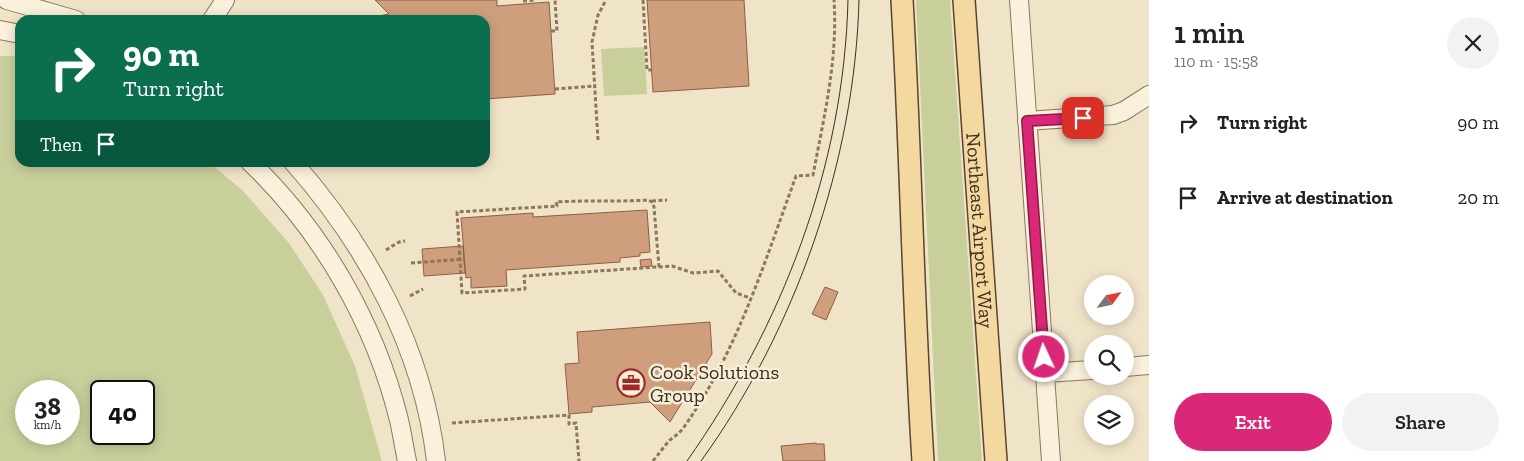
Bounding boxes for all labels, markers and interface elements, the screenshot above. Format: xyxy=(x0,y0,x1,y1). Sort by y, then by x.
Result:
text: 1 min xyxy=(1174,15,1244,51)
button: close xyxy=(1447,17,1499,69)
text: 90 m xyxy=(123,33,199,75)
icon: right xyxy=(40,35,105,100)
text: 110 m · 15:58 xyxy=(1174,52,1258,71)
text: Turn right xyxy=(123,75,224,102)
pin xyxy=(1062,97,1104,139)
icon: arrive xyxy=(1069,104,1097,132)
icon: right xyxy=(1174,109,1202,137)
text: Turn right xyxy=(1217,111,1307,134)
text: 90 m xyxy=(1457,111,1499,134)
icon: arrive xyxy=(92,130,120,158)
street label: Northeast Airport Way xyxy=(961,132,999,330)
text: Then xyxy=(40,133,82,156)
icon: arrive xyxy=(1174,184,1202,212)
text: Arrive at destination xyxy=(1217,186,1393,209)
text: 20 m xyxy=(1458,186,1499,209)
north arrow xyxy=(1084,275,1134,325)
map controls xyxy=(1084,275,1134,445)
position arrow xyxy=(1017,330,1069,382)
button: search xyxy=(1084,335,1134,385)
place label: Cook Solutions Group xyxy=(650,360,779,407)
office icon: Cook Solutions Group xyxy=(616,368,646,398)
speed limit sign: 40 xyxy=(90,380,155,445)
text: 38 xyxy=(34,391,61,421)
button: Exit xyxy=(1174,393,1332,451)
button: Share xyxy=(1342,393,1499,451)
button: layers xyxy=(1084,395,1134,445)
text: km/h xyxy=(34,418,61,432)

